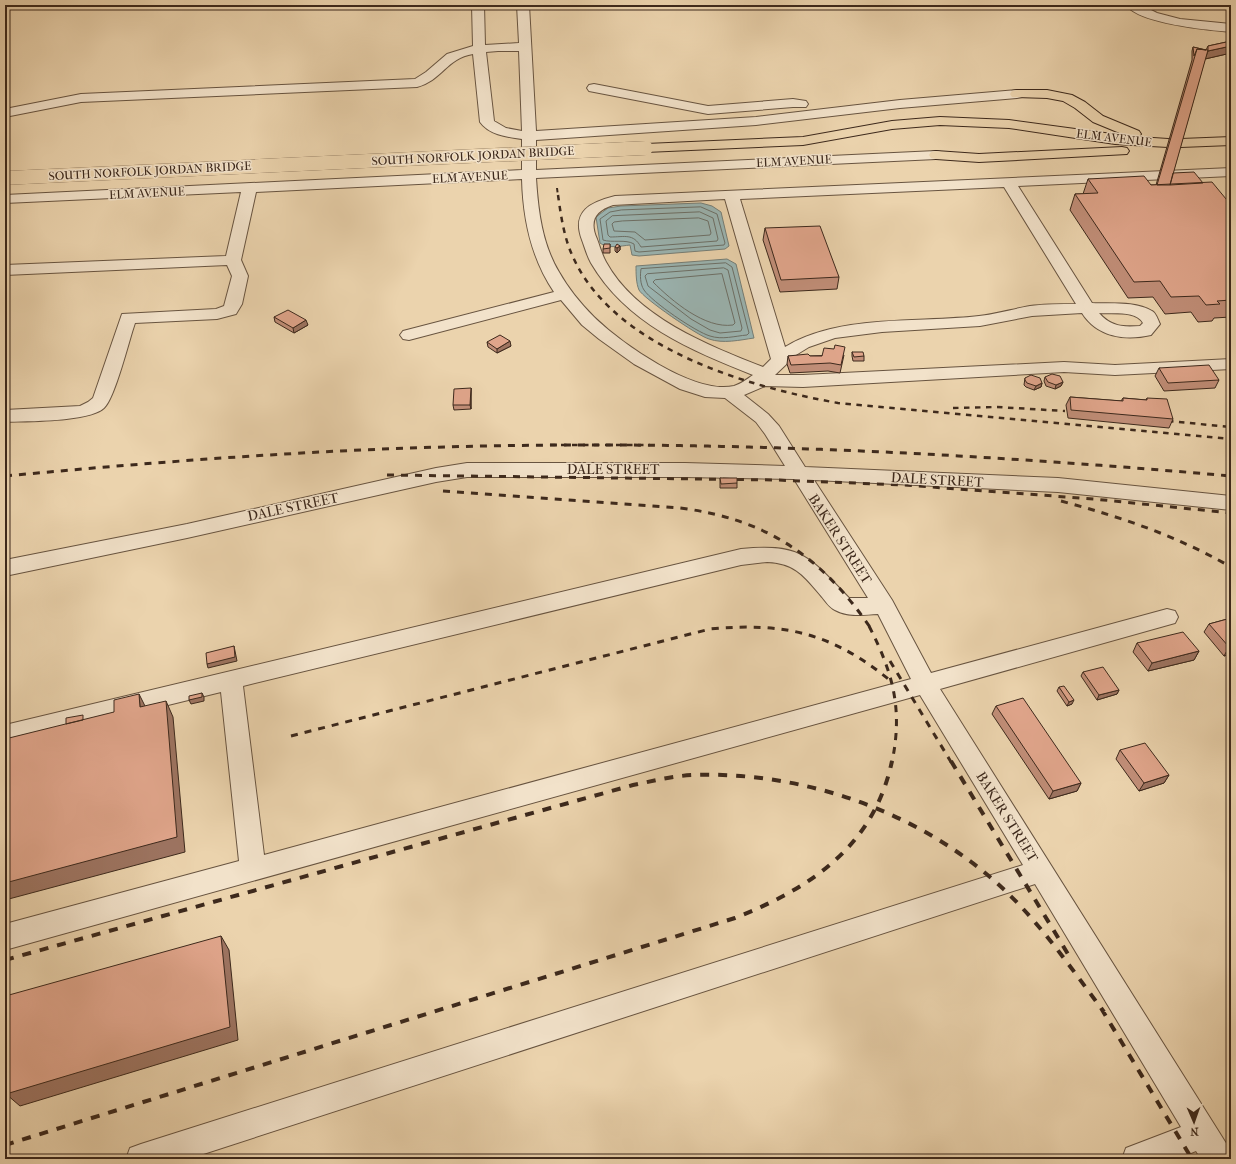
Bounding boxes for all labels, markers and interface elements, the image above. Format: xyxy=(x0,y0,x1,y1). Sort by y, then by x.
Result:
street label: ELM AVENUE xyxy=(1075,126,1153,150)
street label: SOUTH NORFOLK JORDAN BRIDGE xyxy=(371,144,575,168)
street label: ELM AVENUE xyxy=(756,152,832,170)
street label: SOUTH NORFOLK JORDAN BRIDGE xyxy=(48,159,252,183)
street label: ELM AVENUE xyxy=(432,168,508,186)
street label: ELM AVENUE xyxy=(109,184,185,202)
street label: DALE STREET xyxy=(567,461,660,478)
street label: DALE STREET xyxy=(890,469,984,491)
street label: DALE STREET xyxy=(246,489,341,525)
street label: BAKER STREET xyxy=(805,491,876,587)
street label: BAKER STREET xyxy=(972,769,1042,866)
north arrow xyxy=(1174,1102,1214,1142)
text: N xyxy=(1189,1125,1199,1138)

